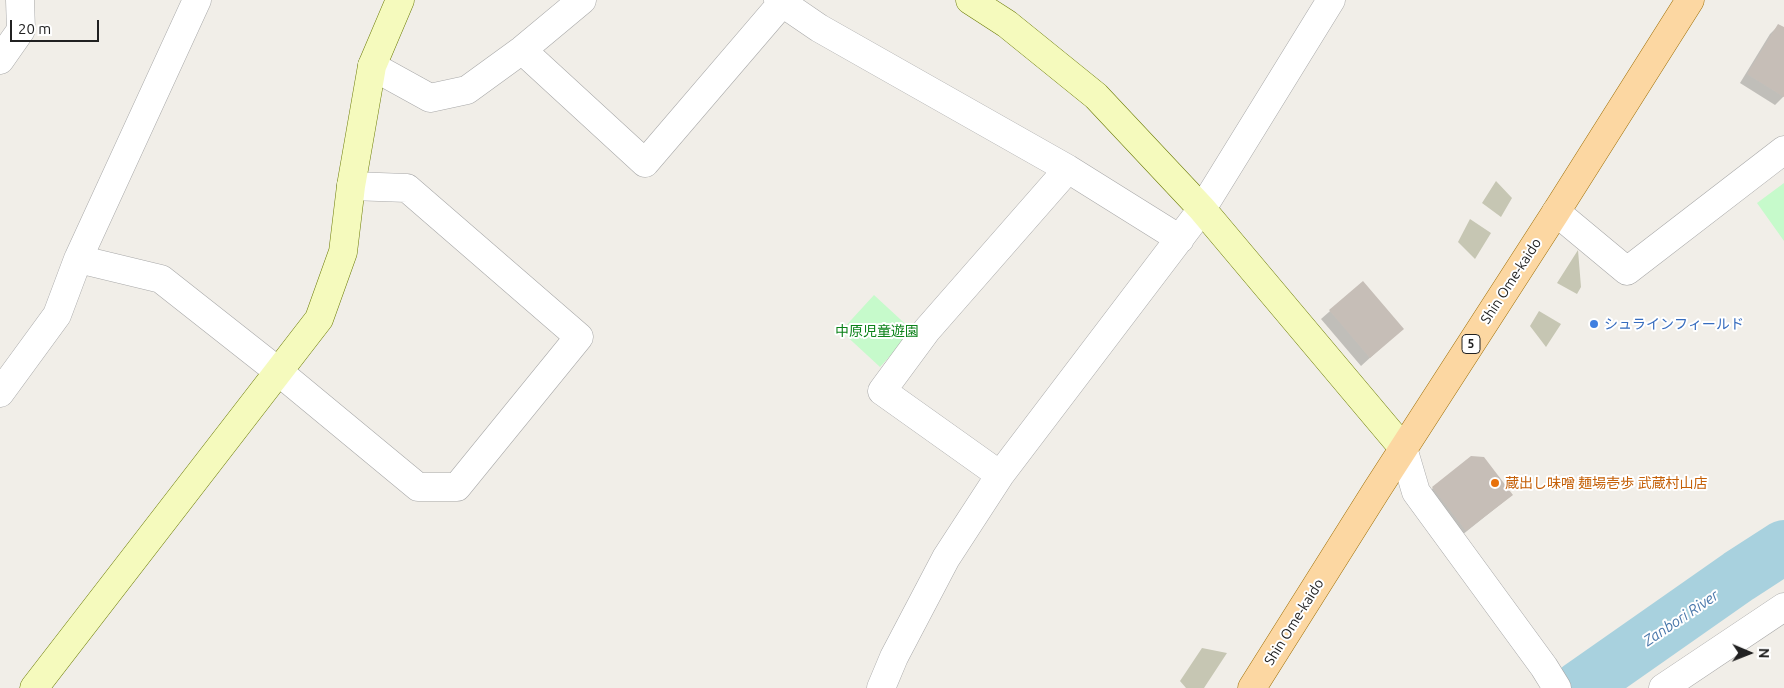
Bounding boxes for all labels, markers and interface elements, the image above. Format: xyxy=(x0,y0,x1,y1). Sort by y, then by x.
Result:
scale bar xyxy=(12,10,101,42)
text: 20 m xyxy=(18,20,51,37)
street label: Shin Ome-kaido xyxy=(1477,235,1545,327)
place label: シュラインフィールド xyxy=(1604,316,1744,332)
marker: シュラインフィールド xyxy=(1588,318,1600,330)
park label: 中原児童遊園 xyxy=(835,323,919,339)
road number: 5 xyxy=(1462,334,1480,354)
place label: 蔵出し味噌 麺場壱歩 武蔵村山店 xyxy=(1505,475,1707,491)
marker: 蔵出し味噌 麺場壱歩 武蔵村山店 xyxy=(1489,477,1501,489)
street label: Shin Ome-kaido xyxy=(1261,576,1327,668)
water label: Zanbori River xyxy=(1640,586,1722,650)
north arrow xyxy=(1724,628,1774,678)
text: N xyxy=(1756,648,1772,659)

